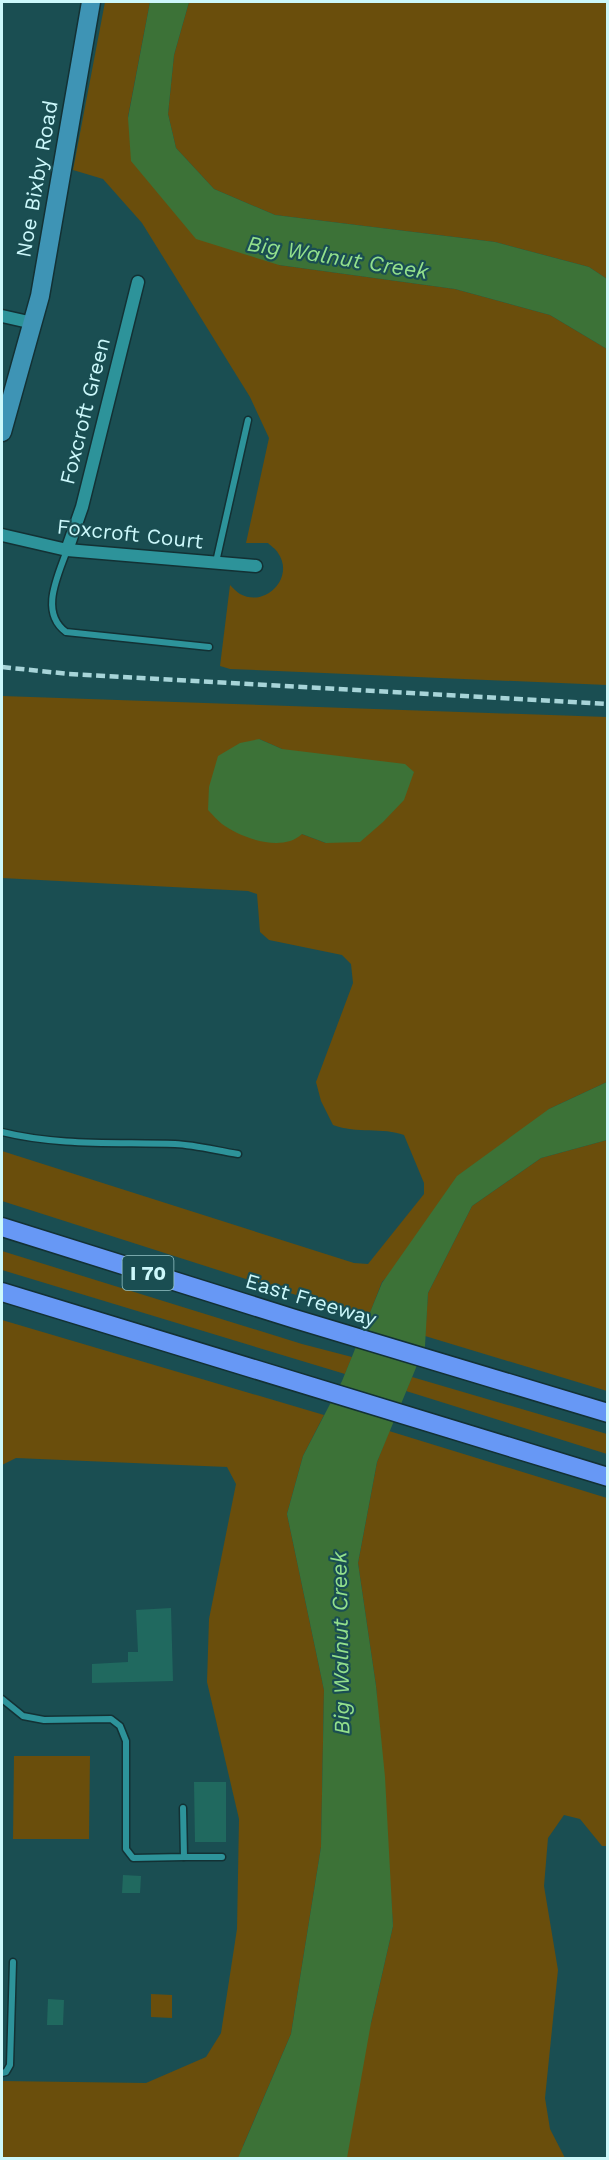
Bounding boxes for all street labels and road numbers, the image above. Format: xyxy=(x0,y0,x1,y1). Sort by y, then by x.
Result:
street label: Noe Bixby Road xyxy=(10,98,63,259)
street label: Foxcroft Green xyxy=(54,335,115,487)
street label: Foxcroft Court xyxy=(56,513,205,554)
road number: I 70 xyxy=(122,1256,174,1290)
street label: East Freeway xyxy=(243,1268,380,1331)

